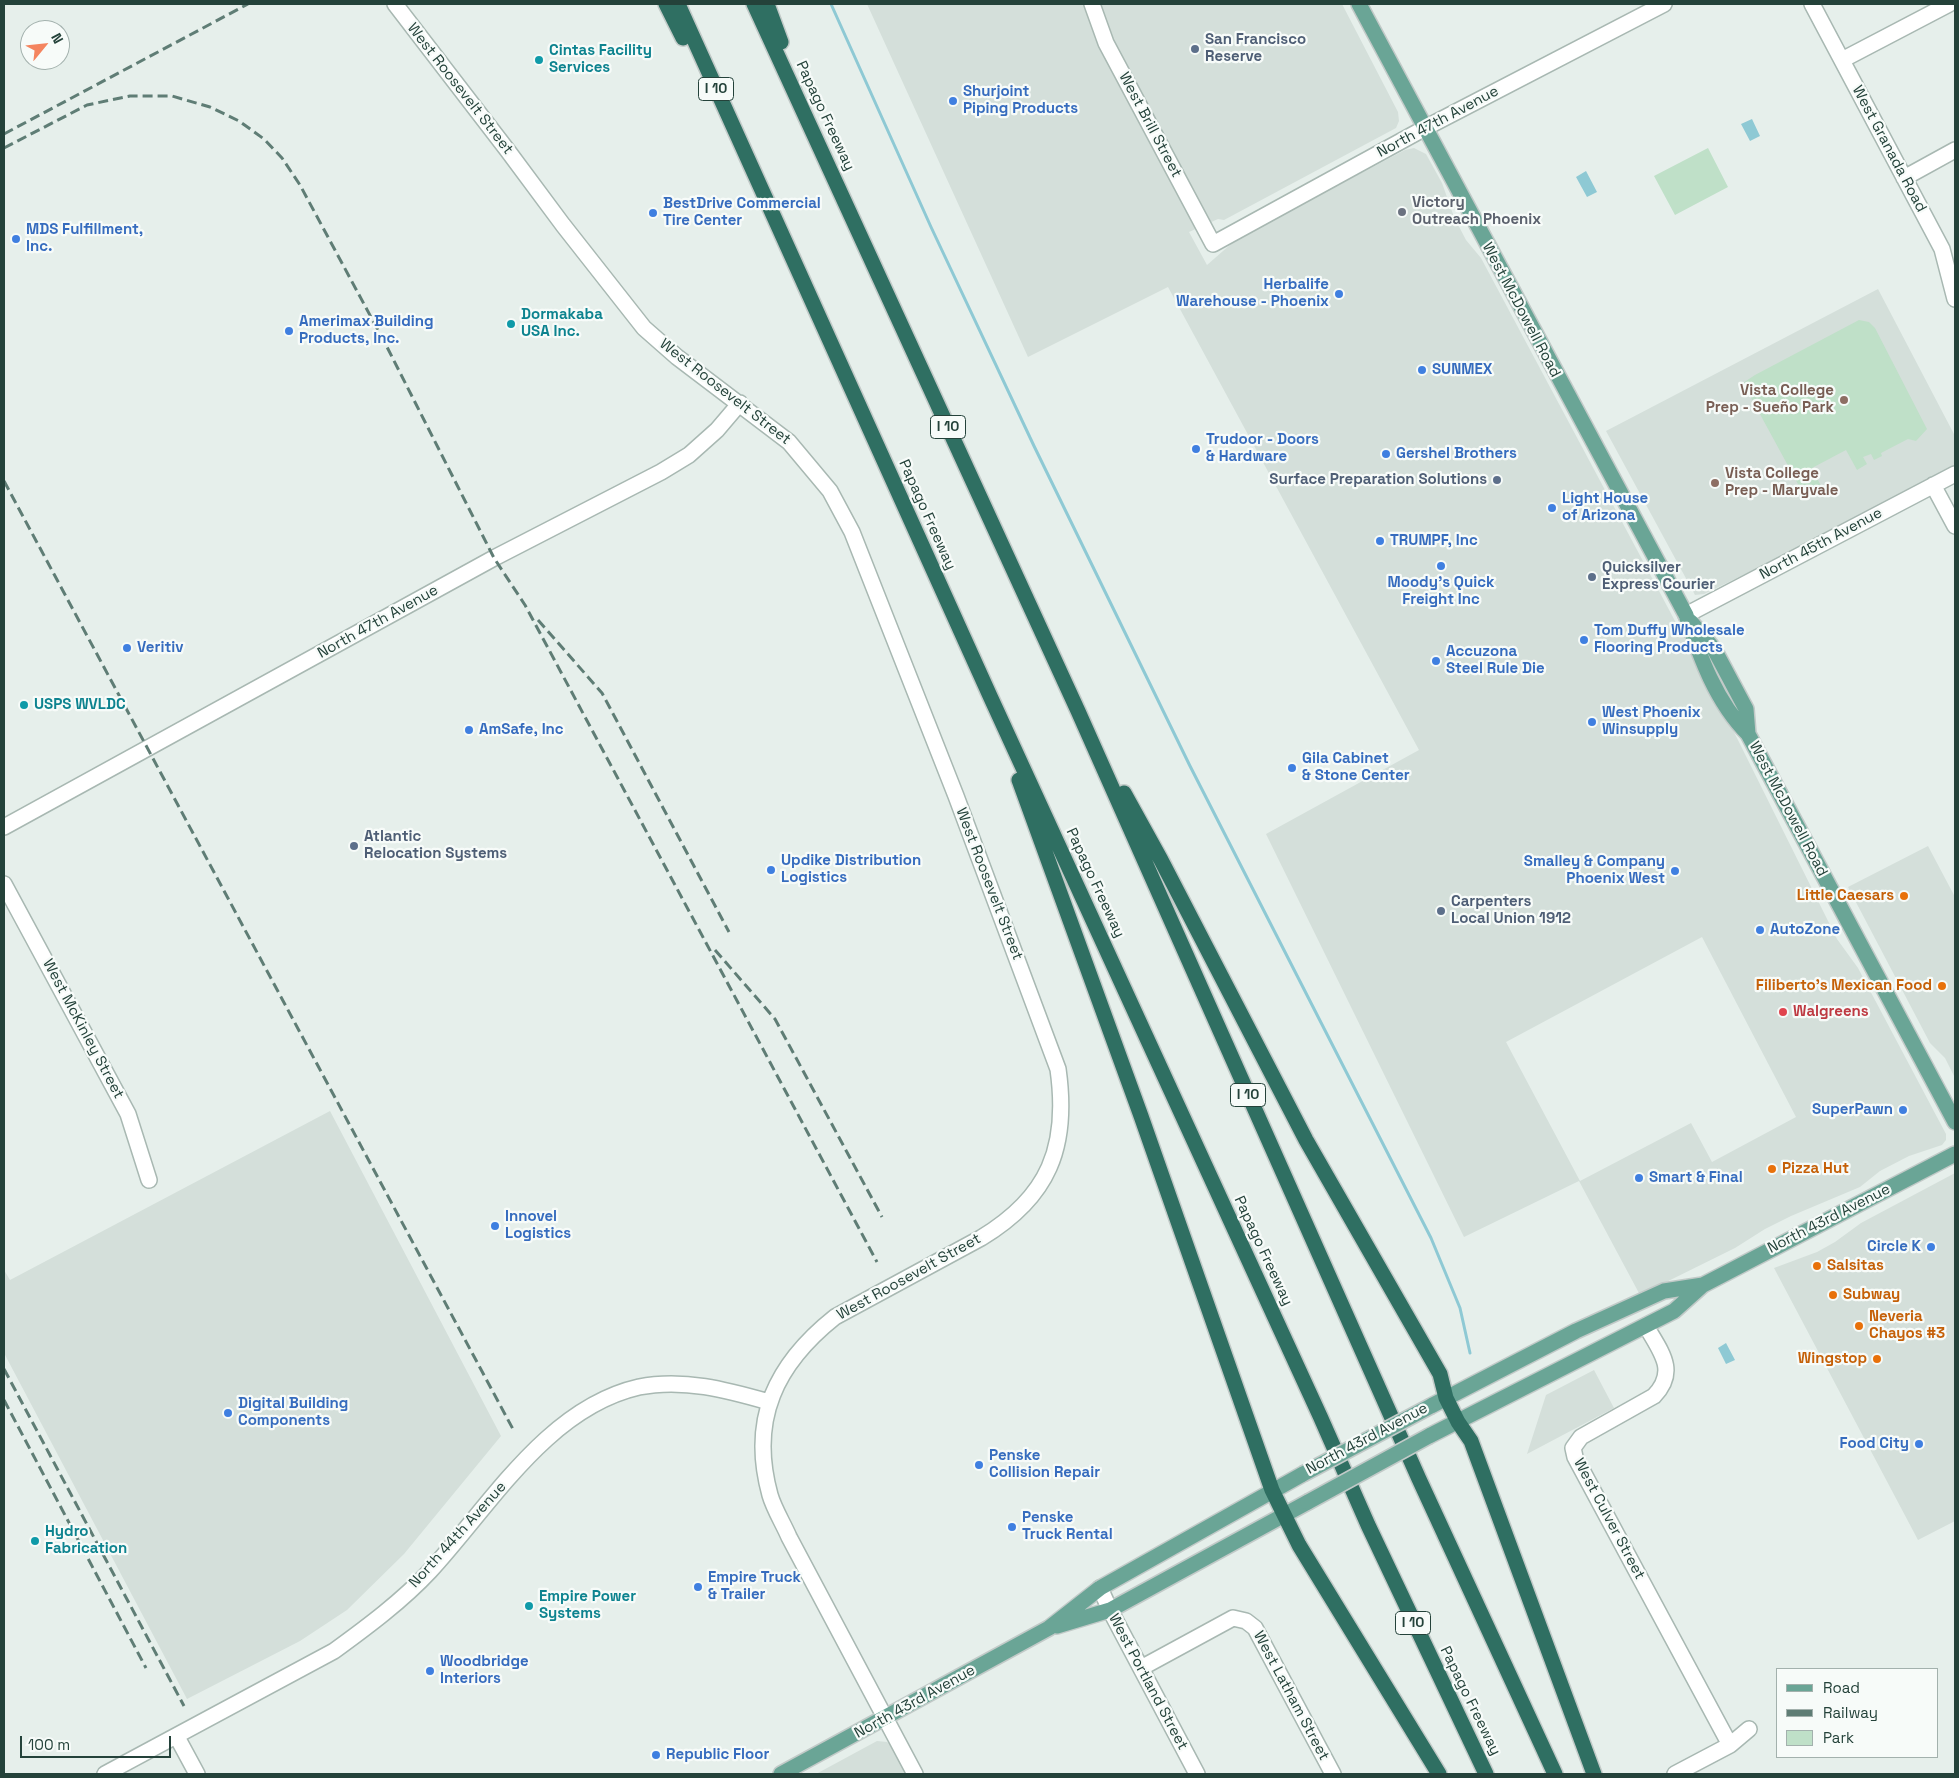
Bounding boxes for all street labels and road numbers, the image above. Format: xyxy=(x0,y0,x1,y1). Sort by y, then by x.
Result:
street label: West Roosevelt Street xyxy=(403,20,517,158)
street label: Papago Freeway xyxy=(792,58,858,174)
street label: West Brill Street xyxy=(1115,69,1185,181)
road number: I 10 xyxy=(698,78,734,100)
street label: North 47th Avenue xyxy=(1374,82,1502,162)
street label: West Granada Road xyxy=(1848,83,1930,215)
street label: West McDowell Road xyxy=(1478,240,1564,380)
street label: West Roosevelt Street xyxy=(656,335,794,449)
road number: I 10 xyxy=(930,416,966,438)
street label: Papago Freeway xyxy=(895,457,959,573)
street label: North 45th Avenue xyxy=(1757,504,1885,584)
street label: North 47th Avenue xyxy=(315,581,441,663)
street label: West McDowell Road xyxy=(1745,739,1831,879)
street label: West Roosevelt Street xyxy=(952,805,1026,963)
street label: Papago Freeway xyxy=(1062,825,1128,941)
street label: West McKinley Street xyxy=(39,956,127,1102)
road number: I 10 xyxy=(1230,1084,1266,1106)
street label: North 43rd Avenue xyxy=(1765,1180,1893,1258)
street label: Papago Freeway xyxy=(1230,1193,1296,1309)
street label: West Roosevelt Street xyxy=(834,1230,984,1324)
street label: North 43rd Avenue xyxy=(1303,1399,1431,1479)
street label: West Culver Street xyxy=(1569,1455,1649,1583)
street label: North 44th Avenue xyxy=(406,1478,510,1592)
street label: West Portland Street xyxy=(1104,1611,1192,1753)
road number: I 10 xyxy=(1396,1612,1430,1635)
street label: West Latham Street xyxy=(1249,1628,1333,1764)
street label: Papago Freeway xyxy=(1436,1644,1504,1758)
street label: North 43rd Avenue xyxy=(852,1661,978,1743)

